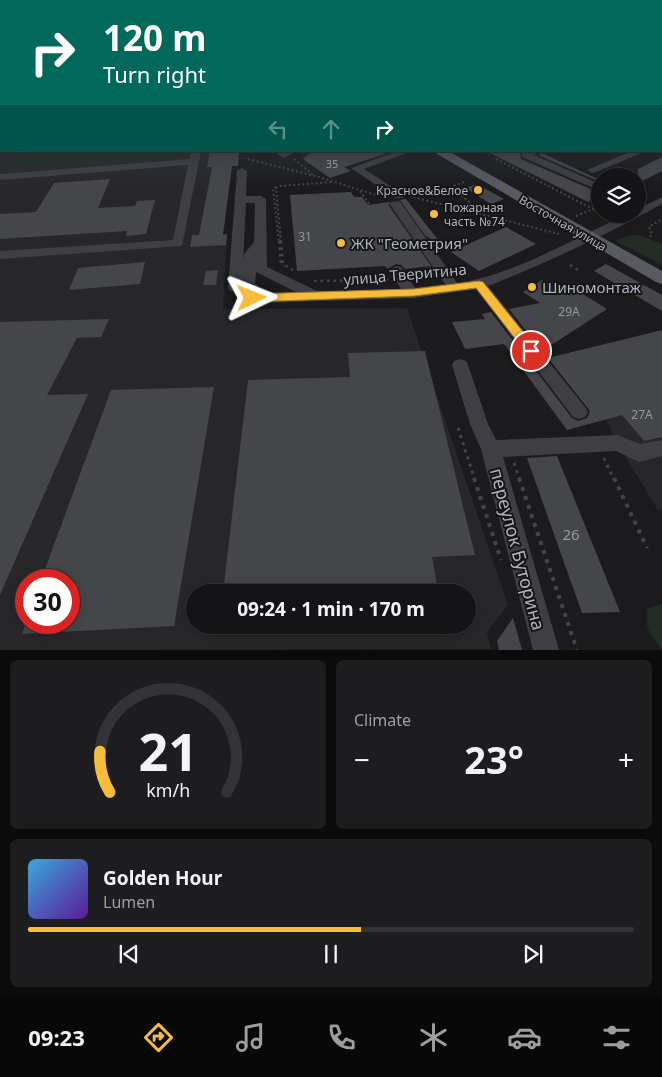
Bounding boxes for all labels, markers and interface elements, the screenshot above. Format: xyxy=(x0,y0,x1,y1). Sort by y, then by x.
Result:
text: 120 m xyxy=(103,14,206,61)
icon: right xyxy=(20,20,85,85)
text: Turn right xyxy=(103,59,206,89)
icon: left xyxy=(264,115,292,143)
icon: ahead xyxy=(317,115,345,143)
icon: right xyxy=(370,115,398,143)
house number: 35 xyxy=(326,156,338,171)
map controls xyxy=(591,168,646,223)
button: layers xyxy=(591,168,646,223)
place label: Красное&Белое xyxy=(376,182,468,199)
marker: Красное&Белое xyxy=(472,184,484,196)
street label: Восточная улица xyxy=(516,191,610,255)
place label: Пожарная часть №74 xyxy=(444,199,505,230)
marker: Пожарная часть №74 xyxy=(428,208,440,220)
house number: 31 xyxy=(298,228,312,245)
place label: ЖК "Геометрия" xyxy=(351,233,468,253)
marker: ЖК "Геометрия" xyxy=(335,237,347,249)
street label: улица Тверитина xyxy=(343,259,467,289)
position arrow xyxy=(225,271,277,323)
place label: Шиномонтаж xyxy=(542,277,642,297)
marker: Шиномонтаж xyxy=(526,281,538,293)
house number: 29А xyxy=(558,303,580,320)
pin xyxy=(510,330,552,372)
icon: arrive xyxy=(517,337,545,365)
house number: 27А xyxy=(631,406,653,423)
street label: переулок Буторина xyxy=(485,465,551,633)
house number: 26 xyxy=(562,524,580,544)
speed limit sign: 30 xyxy=(15,569,80,634)
text: 09:24 · 1 min · 170 m xyxy=(237,596,425,622)
text: Climate xyxy=(354,709,411,731)
text: 21 xyxy=(138,715,198,786)
text: 23° xyxy=(464,733,524,785)
text: − xyxy=(354,740,370,778)
text: + xyxy=(618,740,634,778)
text: km/h xyxy=(146,778,190,802)
text: Golden Hour xyxy=(103,865,222,891)
text: Lumen xyxy=(103,891,155,913)
icon: previous xyxy=(115,940,143,968)
icon: pause xyxy=(317,940,345,968)
icon: next xyxy=(519,940,547,968)
icon: directions xyxy=(141,1020,176,1055)
icon: music xyxy=(233,1020,268,1055)
icon: phone xyxy=(324,1020,359,1055)
icon: climate xyxy=(416,1020,451,1055)
icon: car xyxy=(507,1020,542,1055)
icon: filters xyxy=(599,1020,634,1055)
text: 09:23 xyxy=(28,1022,85,1052)

